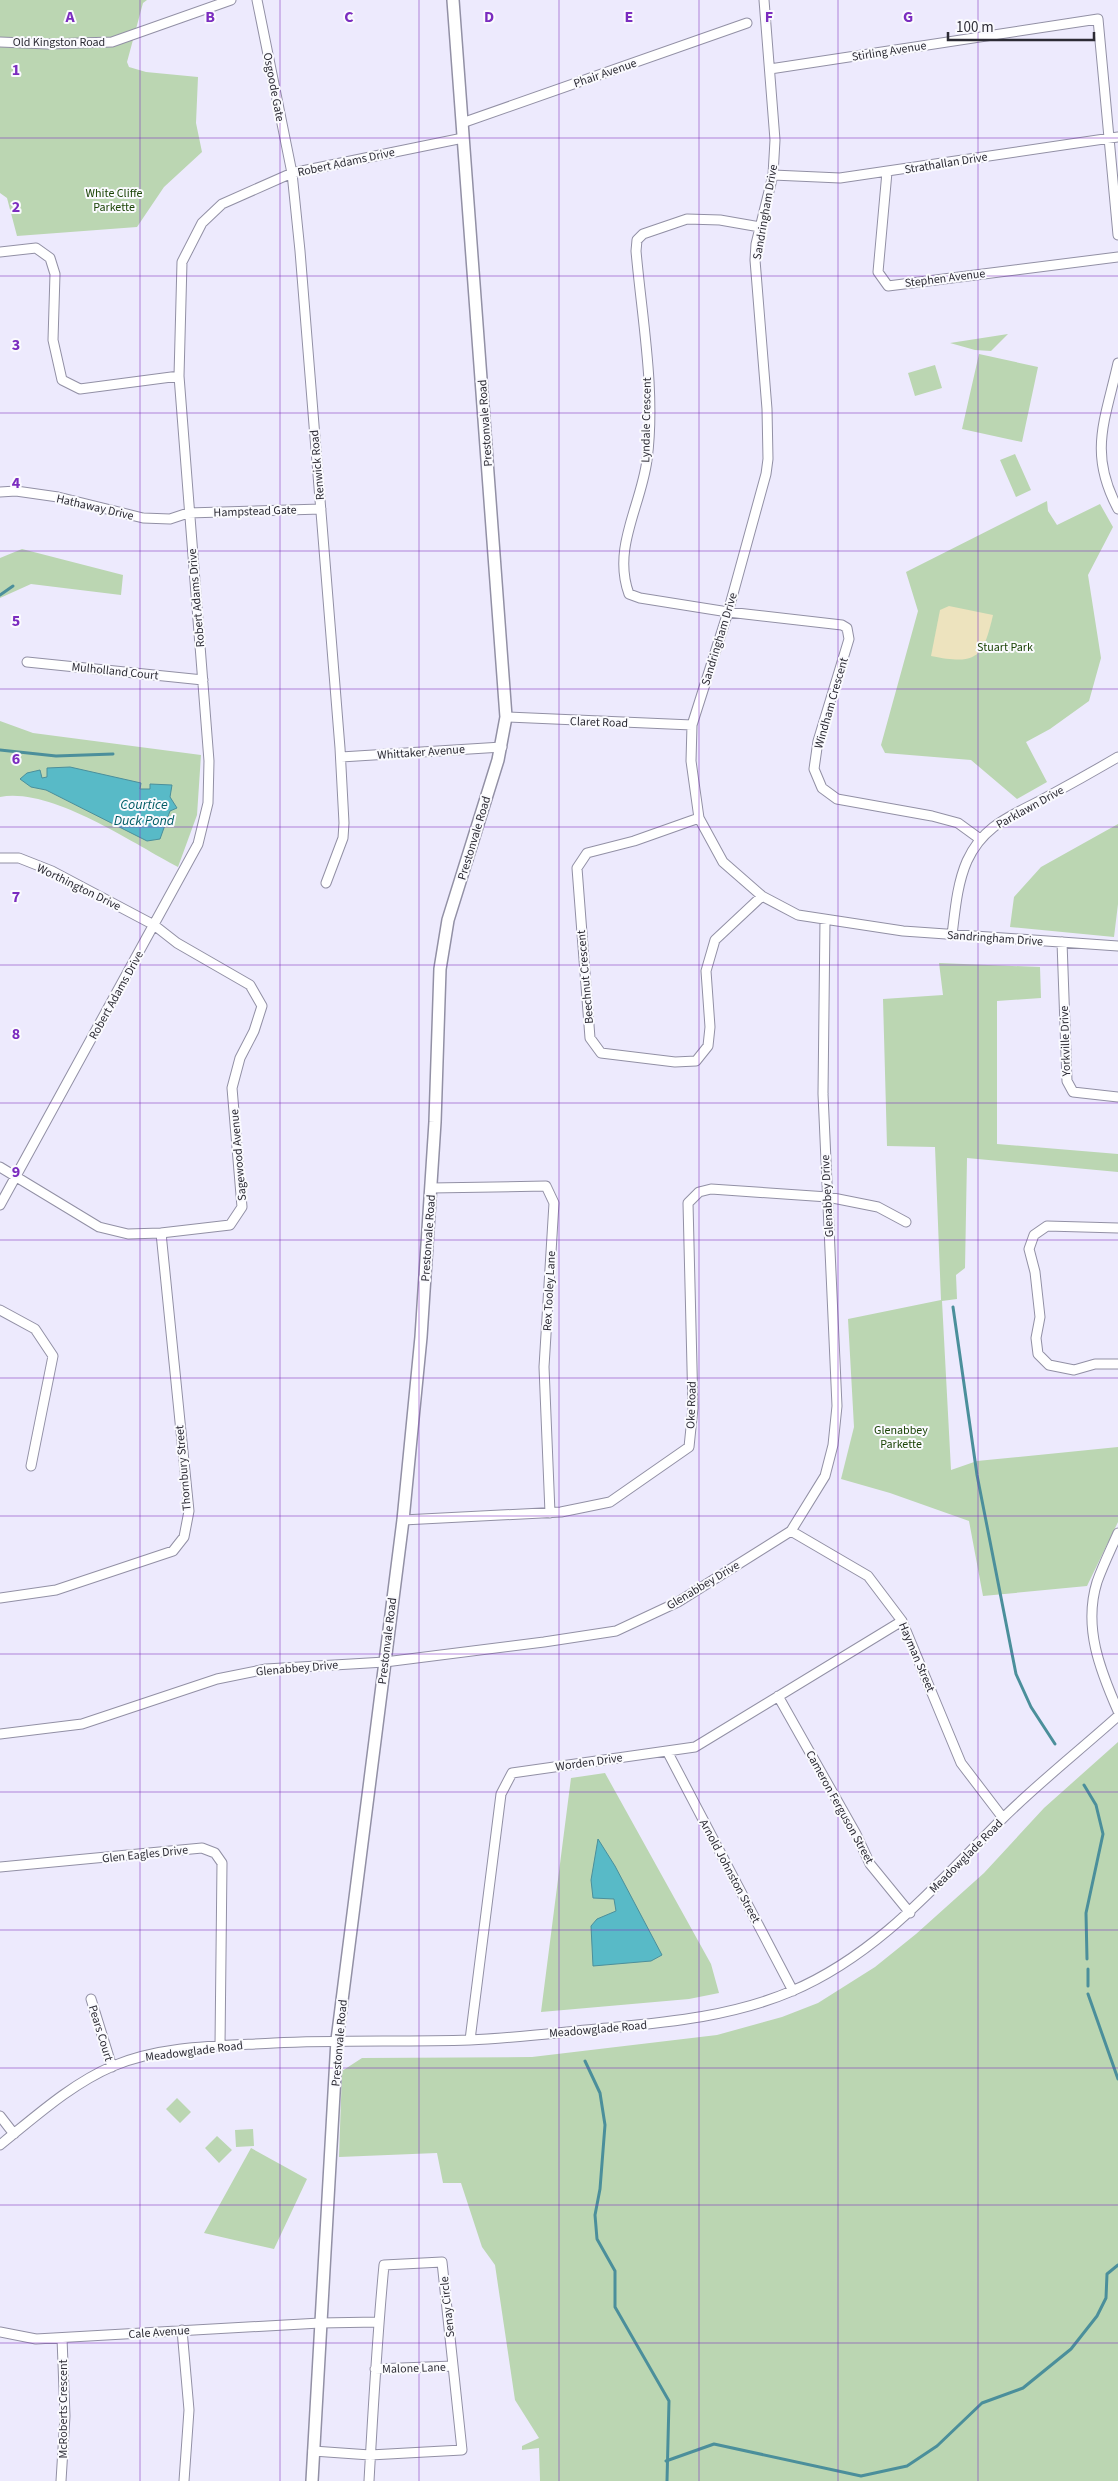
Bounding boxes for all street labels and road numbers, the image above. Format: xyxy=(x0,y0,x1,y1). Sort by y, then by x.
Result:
street label: Old Kingston Road xyxy=(13,34,105,51)
street label: Stirling Avenue xyxy=(851,37,928,66)
street label: Osgoode Gate xyxy=(258,51,289,123)
street label: Phair Avenue xyxy=(571,55,639,92)
street label: Robert Adams Drive xyxy=(296,144,396,181)
street label: Strathallan Drive xyxy=(903,149,989,178)
street label: Sandringham Drive xyxy=(749,163,782,261)
street label: Stephen Avenue xyxy=(904,265,986,292)
street label: Lyndale Crescent xyxy=(637,377,656,463)
street label: Prestonvale Road xyxy=(474,379,497,467)
street label: Renwick Road xyxy=(306,429,329,501)
street label: Hathaway Drive xyxy=(55,490,135,525)
street label: Hampstead Gate xyxy=(213,502,297,521)
street label: Robert Adams Drive xyxy=(184,548,209,648)
street label: Sandringham Drive xyxy=(697,591,742,688)
street label: Windham Crescent xyxy=(810,656,853,751)
street label: Mulholland Court xyxy=(71,658,159,685)
street label: Claret Road xyxy=(570,713,628,732)
street label: Whittaker Avenue xyxy=(377,741,465,764)
street label: Parklawn Drive xyxy=(993,782,1067,833)
street label: Prestonvale Road xyxy=(454,794,495,882)
street label: Worthington Drive xyxy=(34,860,124,915)
street label: Sandringham Drive xyxy=(946,927,1044,950)
street label: Beechnut Crescent xyxy=(573,929,598,1025)
street label: Robert Adams Drive xyxy=(85,948,148,1043)
street label: Yorkville Drive xyxy=(1056,1005,1075,1078)
street label: Sagewood Avenue xyxy=(226,1108,251,1202)
street label: Glenabbey Drive xyxy=(817,1154,838,1238)
street label: Prestonvale Road xyxy=(417,1194,440,1282)
street label: Rex Tooley Lane xyxy=(539,1250,560,1332)
street label: Oke Road xyxy=(682,1381,701,1429)
street label: Thornbury Street xyxy=(171,1424,196,1511)
street label: Glenabbey Drive xyxy=(664,1557,743,1614)
street label: Prestonvale Road xyxy=(374,1597,401,1685)
street label: Hayman Street xyxy=(894,1620,939,1695)
street label: Glenabbey Drive xyxy=(255,1656,339,1681)
street label: Cameron Ferguson Street xyxy=(801,1747,878,1867)
street label: Worden Drive xyxy=(554,1749,624,1776)
street label: Arnold Johnston Street xyxy=(695,1816,764,1926)
street label: Meadowglade Road xyxy=(926,1816,1007,1897)
street label: Glen Eagles Drive xyxy=(101,1842,189,1867)
street label: Prestonvale Road xyxy=(327,1999,352,2087)
street label: Pears Court xyxy=(84,2003,117,2063)
street label: Meadowglade Road xyxy=(548,2017,648,2042)
street label: Meadowglade Road xyxy=(144,2037,244,2066)
street label: Senay Circle xyxy=(436,2276,459,2338)
street label: Cale Avenue xyxy=(128,2322,190,2343)
street label: McRoberts Crescent xyxy=(55,2359,72,2459)
street label: Malone Lane xyxy=(382,2359,446,2378)

